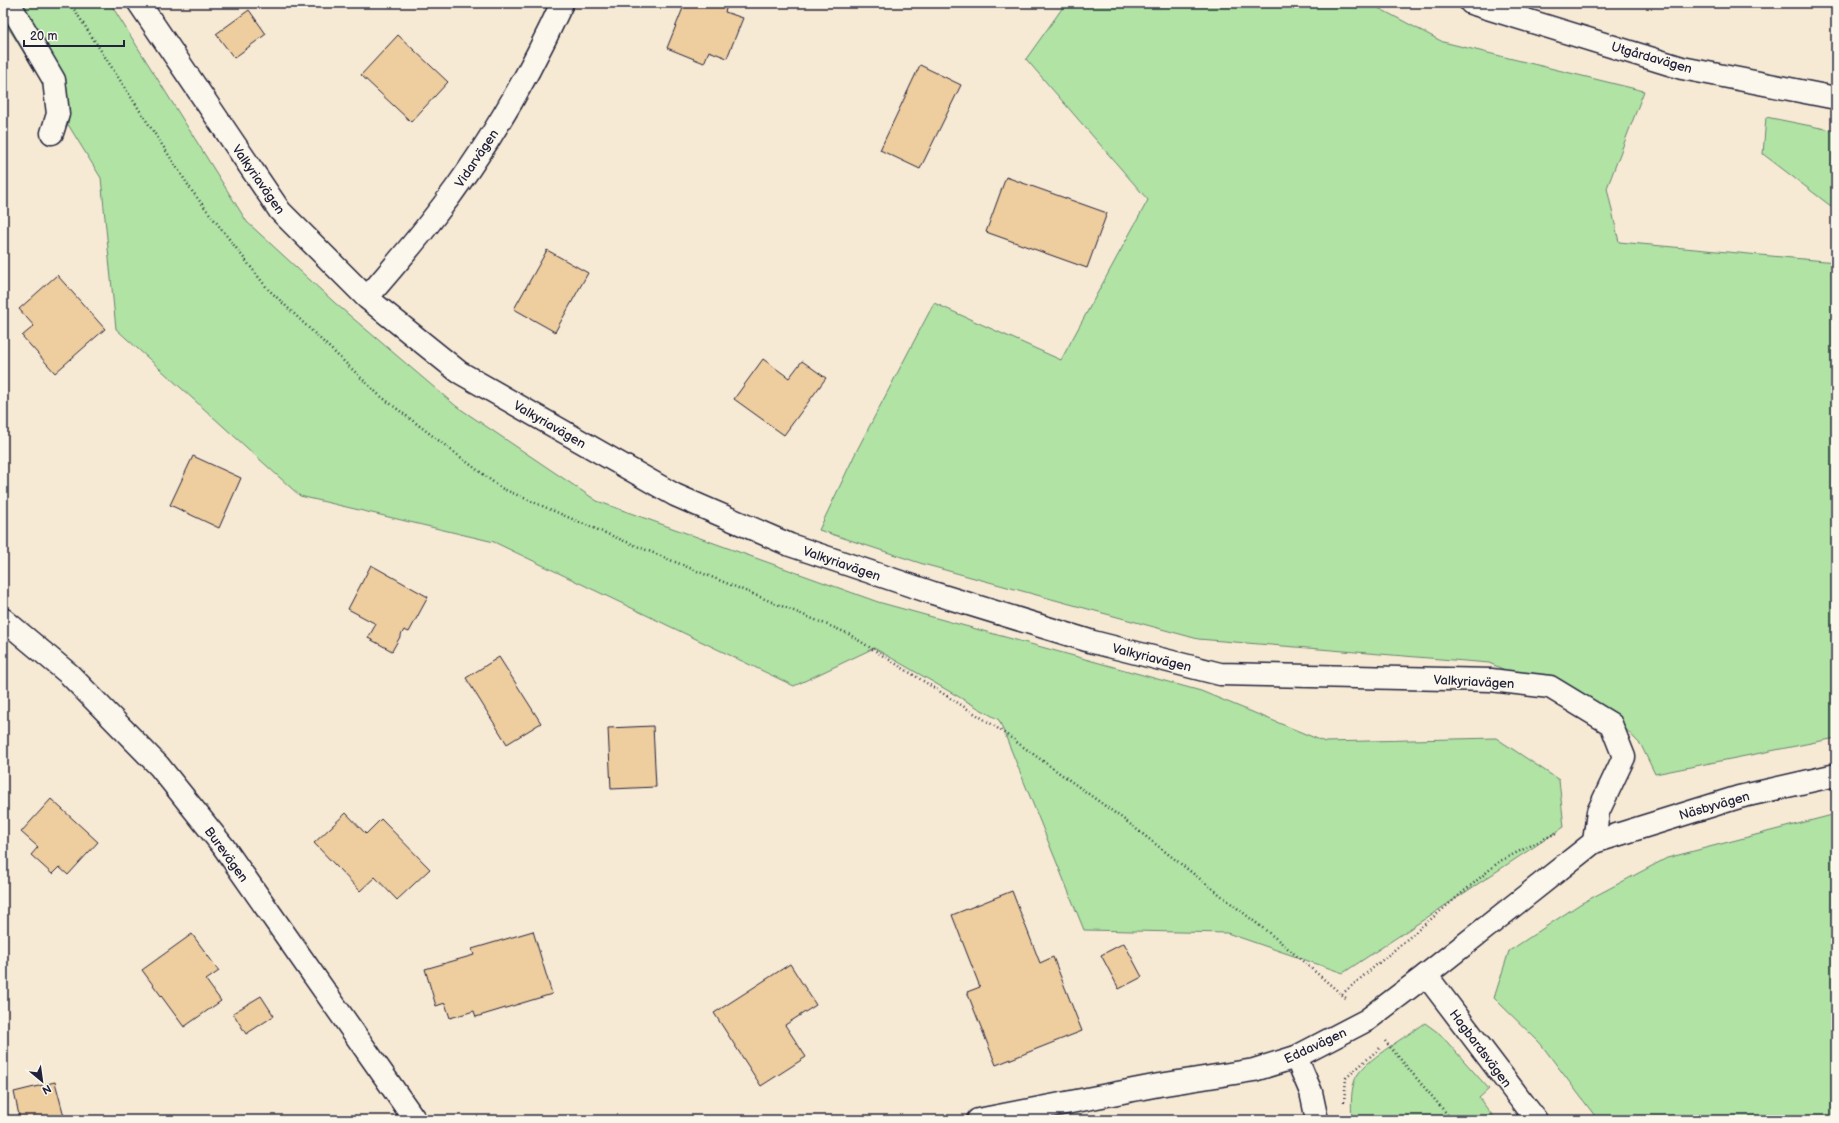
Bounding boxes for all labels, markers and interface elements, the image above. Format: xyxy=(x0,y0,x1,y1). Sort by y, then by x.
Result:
scale bar xyxy=(24,22,124,48)
text: 20 m xyxy=(30,29,57,44)
street label: Utgårdavägen xyxy=(1609,39,1694,77)
street label: Vidarvägen xyxy=(452,126,502,191)
street label: Valkyriavägen xyxy=(228,142,288,217)
street label: Valkyriavägen xyxy=(510,398,589,452)
street label: Valkyriavägen xyxy=(801,543,883,585)
street label: Valkyriavägen xyxy=(1111,640,1193,676)
street label: Valkyriavägen xyxy=(1433,672,1515,692)
street label: Näsbyvägen xyxy=(1677,788,1751,824)
street label: Burevägen xyxy=(201,824,252,885)
street label: Hagbardsvägen xyxy=(1446,1006,1515,1091)
street label: Eddavägen xyxy=(1282,1025,1349,1067)
north arrow xyxy=(22,1061,62,1101)
text: N xyxy=(40,1082,53,1097)

